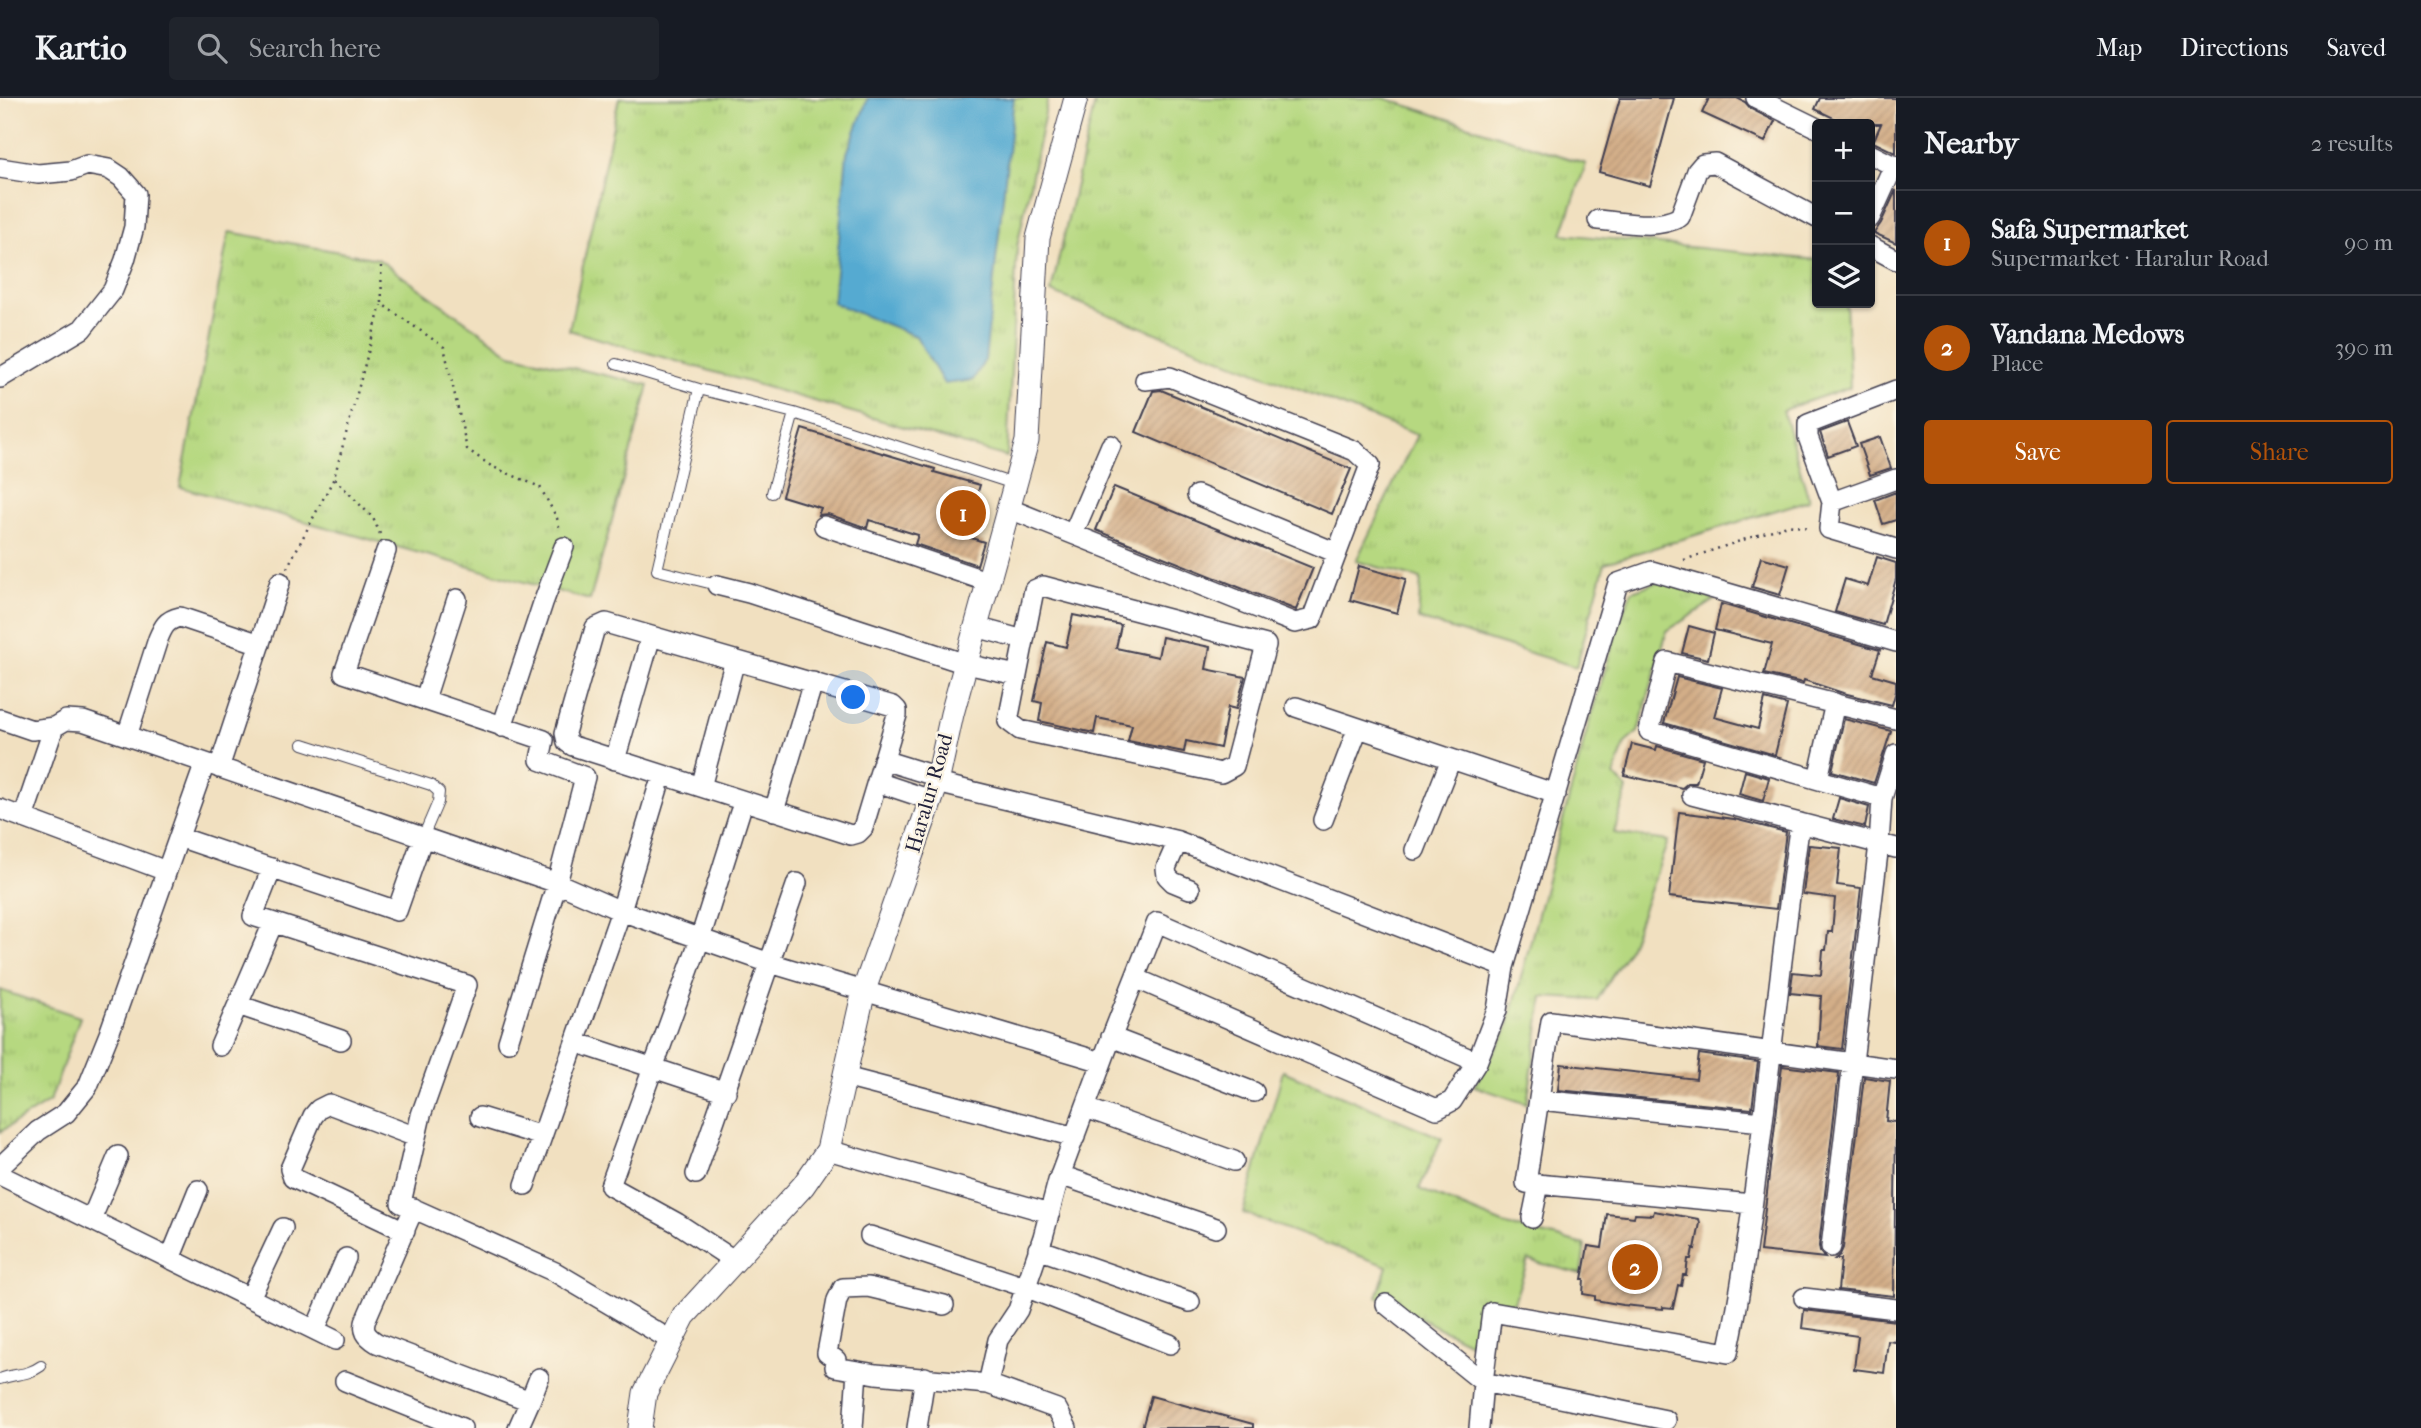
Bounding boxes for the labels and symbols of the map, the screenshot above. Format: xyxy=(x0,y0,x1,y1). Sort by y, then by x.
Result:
pin: 1 xyxy=(940,487,986,539)
your location xyxy=(836,680,870,714)
street label: Haralur Road xyxy=(901,730,958,855)
pin: 2 xyxy=(1612,1241,1658,1293)

